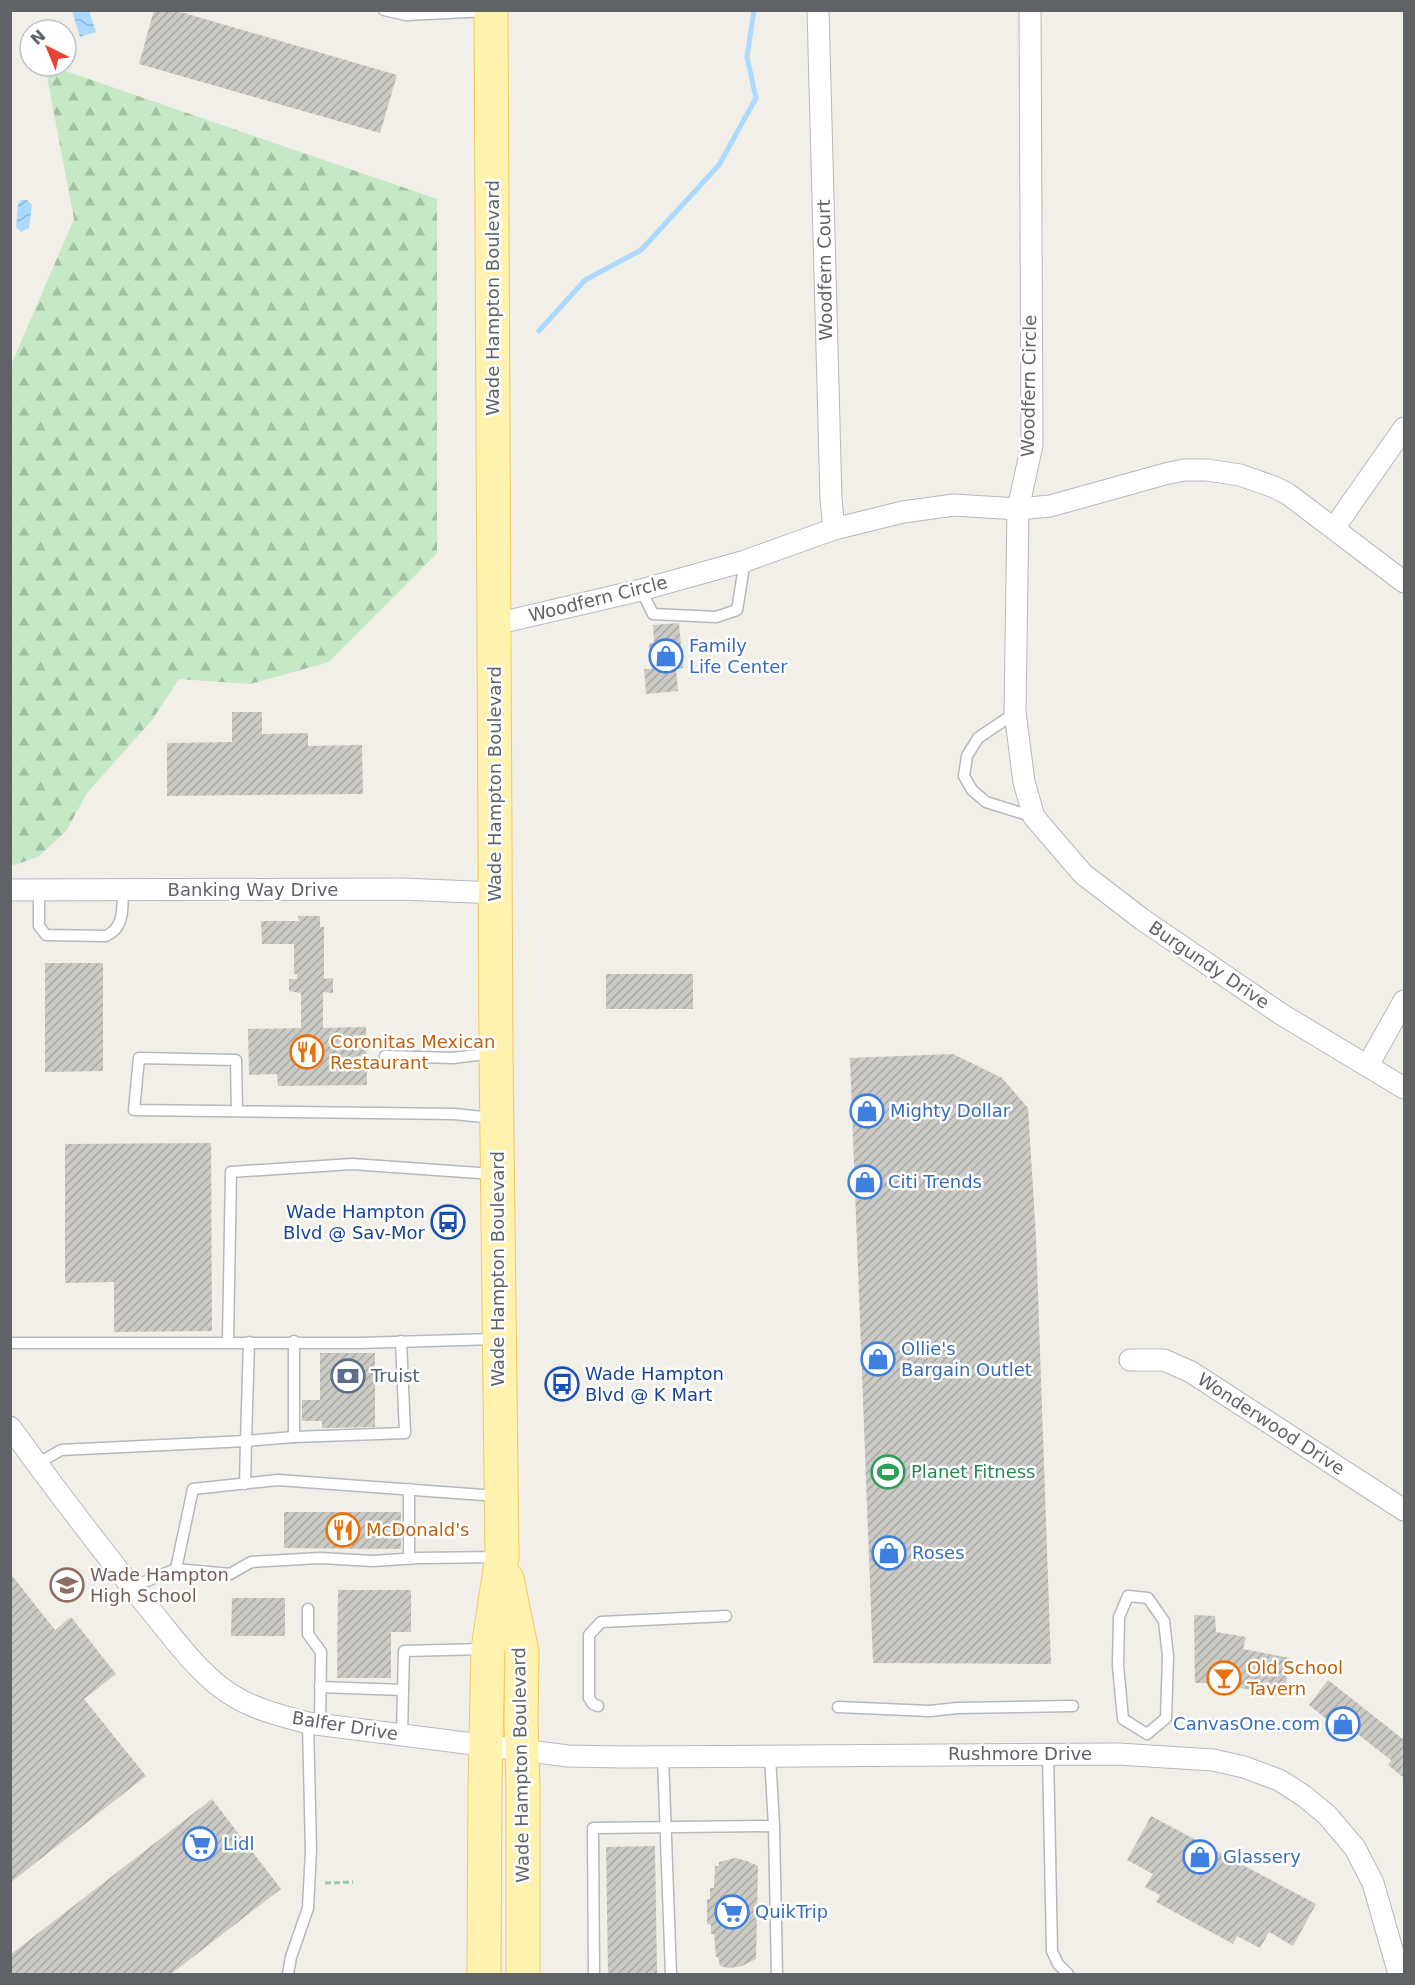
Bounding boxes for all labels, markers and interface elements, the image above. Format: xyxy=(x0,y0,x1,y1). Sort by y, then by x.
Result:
north arrow xyxy=(18,18,78,78)
text: N xyxy=(27,26,49,49)
street label: Wade Hampton Boulevard xyxy=(482,180,503,416)
street label: Woodfern Court xyxy=(813,199,836,341)
street label: Woodfern Circle xyxy=(1017,315,1040,457)
street label: Woodfern Circle xyxy=(526,571,669,626)
place label: Family Life Center xyxy=(689,635,788,677)
shop icon: Family Life Center xyxy=(648,638,684,674)
street label: Wade Hampton Boulevard xyxy=(484,666,505,902)
street label: Banking Way Drive xyxy=(168,879,338,900)
street label: Burgundy Drive xyxy=(1145,916,1274,1013)
place label: Coronitas Mexican Restaurant xyxy=(330,1031,495,1073)
restaurant icon: Coronitas Mexican Restaurant xyxy=(289,1034,325,1070)
shop icon: Mighty Dollar xyxy=(849,1093,885,1129)
place label: Mighty Dollar xyxy=(890,1100,1011,1121)
street label: Wade Hampton Boulevard xyxy=(487,1151,508,1387)
shop icon: Citi Trends xyxy=(847,1164,883,1200)
place label: Citi Trends xyxy=(888,1171,982,1192)
place label: Wade Hampton Blvd @ Sav-Mor xyxy=(283,1201,426,1243)
bus stop icon: Wade Hampton Blvd @ Sav-Mor xyxy=(430,1204,466,1240)
place label: Ollie's Bargain Outlet xyxy=(901,1338,1032,1380)
shop icon: Ollie's Bargain Outlet xyxy=(860,1341,896,1377)
bank icon: Truist xyxy=(330,1358,366,1394)
place label: Wade Hampton Blvd @ K Mart xyxy=(585,1363,724,1405)
place label: Truist xyxy=(370,1365,420,1386)
bus stop icon: Wade Hampton Blvd @ K Mart xyxy=(544,1366,580,1402)
street label: Wonderwood Drive xyxy=(1194,1368,1349,1479)
sports icon: Planet Fitness xyxy=(870,1454,906,1490)
place label: Planet Fitness xyxy=(911,1461,1036,1482)
restaurant icon: McDonald's xyxy=(325,1512,361,1548)
place label: McDonald's xyxy=(366,1519,470,1540)
shop icon: Roses xyxy=(871,1535,907,1571)
place label: Roses xyxy=(912,1542,965,1563)
place label: Wade Hampton High School xyxy=(90,1564,229,1606)
school or university icon: Wade Hampton High School xyxy=(49,1567,85,1603)
street label: Wade Hampton Boulevard xyxy=(508,1647,533,1883)
place label: Old School Tavern xyxy=(1246,1657,1343,1699)
bar icon: Old School Tavern xyxy=(1206,1660,1242,1696)
shop icon: CanvasOne.com xyxy=(1325,1706,1361,1742)
street label: Balfer Drive xyxy=(291,1707,400,1744)
place label: CanvasOne.com xyxy=(1173,1713,1320,1734)
street label: Rushmore Drive xyxy=(948,1743,1092,1764)
supermarket icon: Lidl xyxy=(182,1826,218,1862)
place label: Lidl xyxy=(223,1833,254,1854)
shop icon: Glassery xyxy=(1182,1839,1218,1875)
place label: Glassery xyxy=(1223,1846,1301,1867)
supermarket icon: QuikTrip xyxy=(714,1894,750,1930)
place label: QuikTrip xyxy=(755,1901,828,1922)

